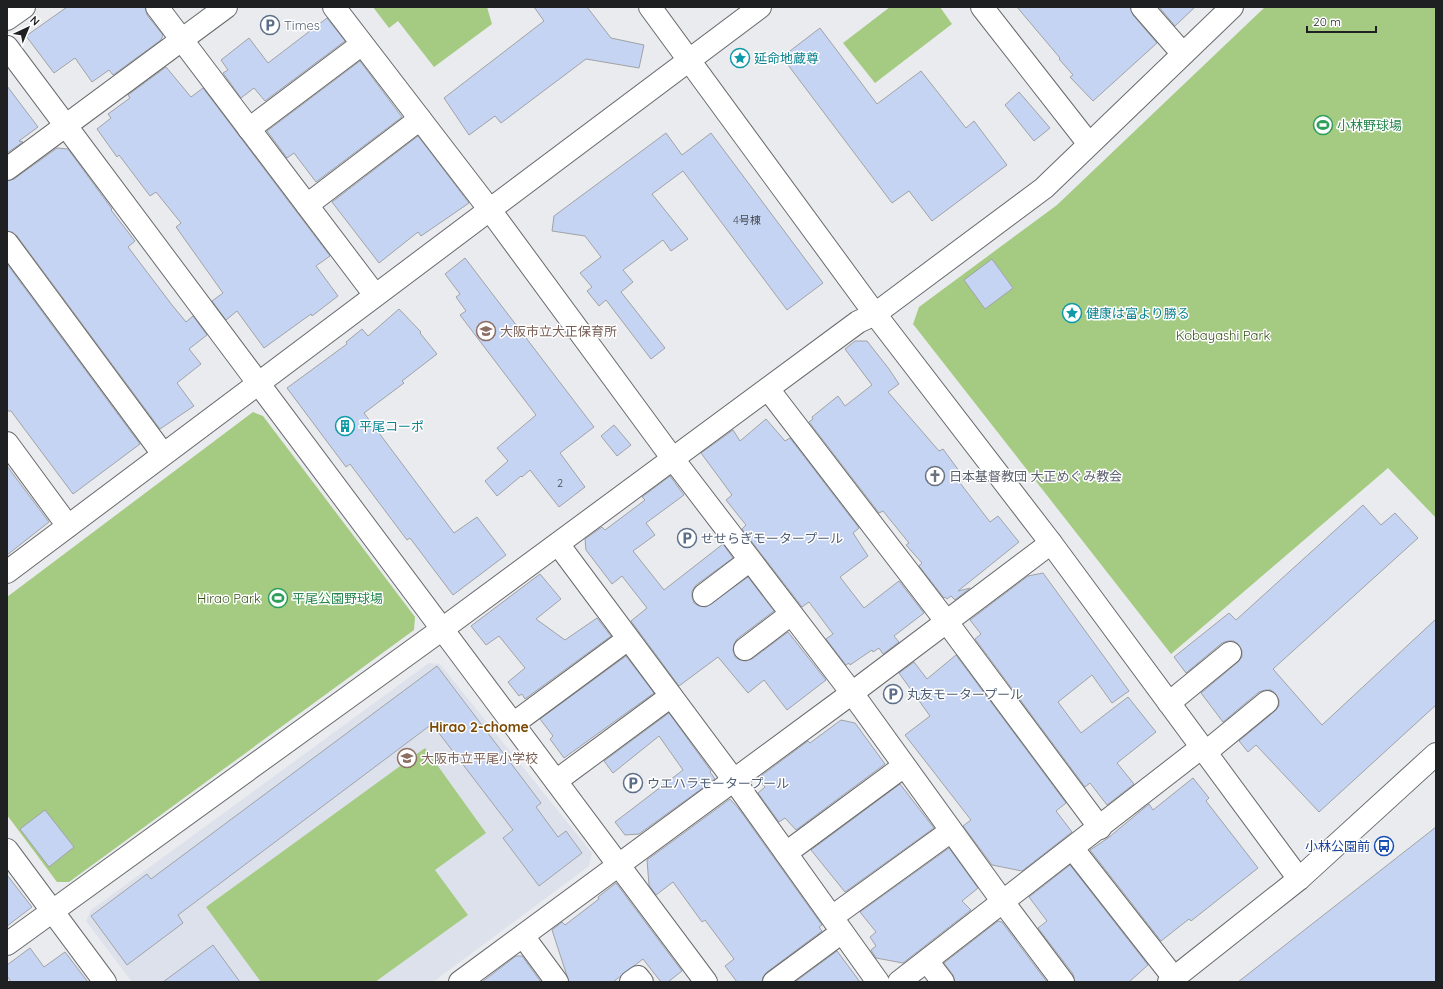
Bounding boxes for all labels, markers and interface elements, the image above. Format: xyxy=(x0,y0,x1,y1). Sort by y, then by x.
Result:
north arrow xyxy=(8,8,48,48)
scale bar xyxy=(1307,8,1376,34)
text: N xyxy=(27,13,43,29)
parking icon: Times xyxy=(259,14,281,36)
text: 20 m xyxy=(1313,14,1341,29)
place label: Times xyxy=(284,17,320,33)
place icon: 延命地蔵尊 xyxy=(729,47,751,69)
place label: 延命地蔵尊 xyxy=(754,50,819,66)
sports icon: 小林野球場 xyxy=(1312,114,1334,136)
place label: 小林野球場 xyxy=(1337,117,1402,133)
house number: 4号棟 xyxy=(733,213,761,227)
place icon: 健康は富より勝る xyxy=(1061,302,1083,324)
place label: 健康は富より勝る xyxy=(1086,305,1190,321)
school or university icon: 大阪市立大正保育所 xyxy=(475,320,497,342)
place label: 大阪市立大正保育所 xyxy=(500,323,617,339)
park label: Kobayashi Park xyxy=(1176,327,1270,343)
building icon: 平尾コーポ xyxy=(334,415,356,437)
place label: 平尾コーポ xyxy=(359,418,424,434)
church icon: 日本基督教団 大正めぐみ教会 xyxy=(924,465,946,487)
place label: 日本基督教団 大正めぐみ教会 xyxy=(949,468,1122,484)
house number: 2 xyxy=(557,476,563,490)
parking icon: せせらぎモータープール xyxy=(676,527,698,549)
place label: せせらぎモータープール xyxy=(701,530,843,546)
sports icon: 平尾公園野球場 xyxy=(267,587,289,609)
park label: Hirao Park xyxy=(197,590,261,606)
place label: 平尾公園野球場 xyxy=(292,590,383,606)
parking icon: 丸友モータープール xyxy=(882,683,904,705)
place label: 丸友モータープール xyxy=(907,686,1023,702)
district label: Hirao 2-chome xyxy=(429,718,529,736)
school or university icon: 大阪市立平尾小学校 xyxy=(396,747,418,769)
place label: 大阪市立平尾小学校 xyxy=(421,750,538,766)
parking icon: ウエハラモータープール xyxy=(622,772,644,794)
place label: ウエハラモータープール xyxy=(647,775,789,791)
bus stop icon: 小林公園前 xyxy=(1373,835,1395,857)
place label: 小林公園前 xyxy=(1305,838,1370,854)

